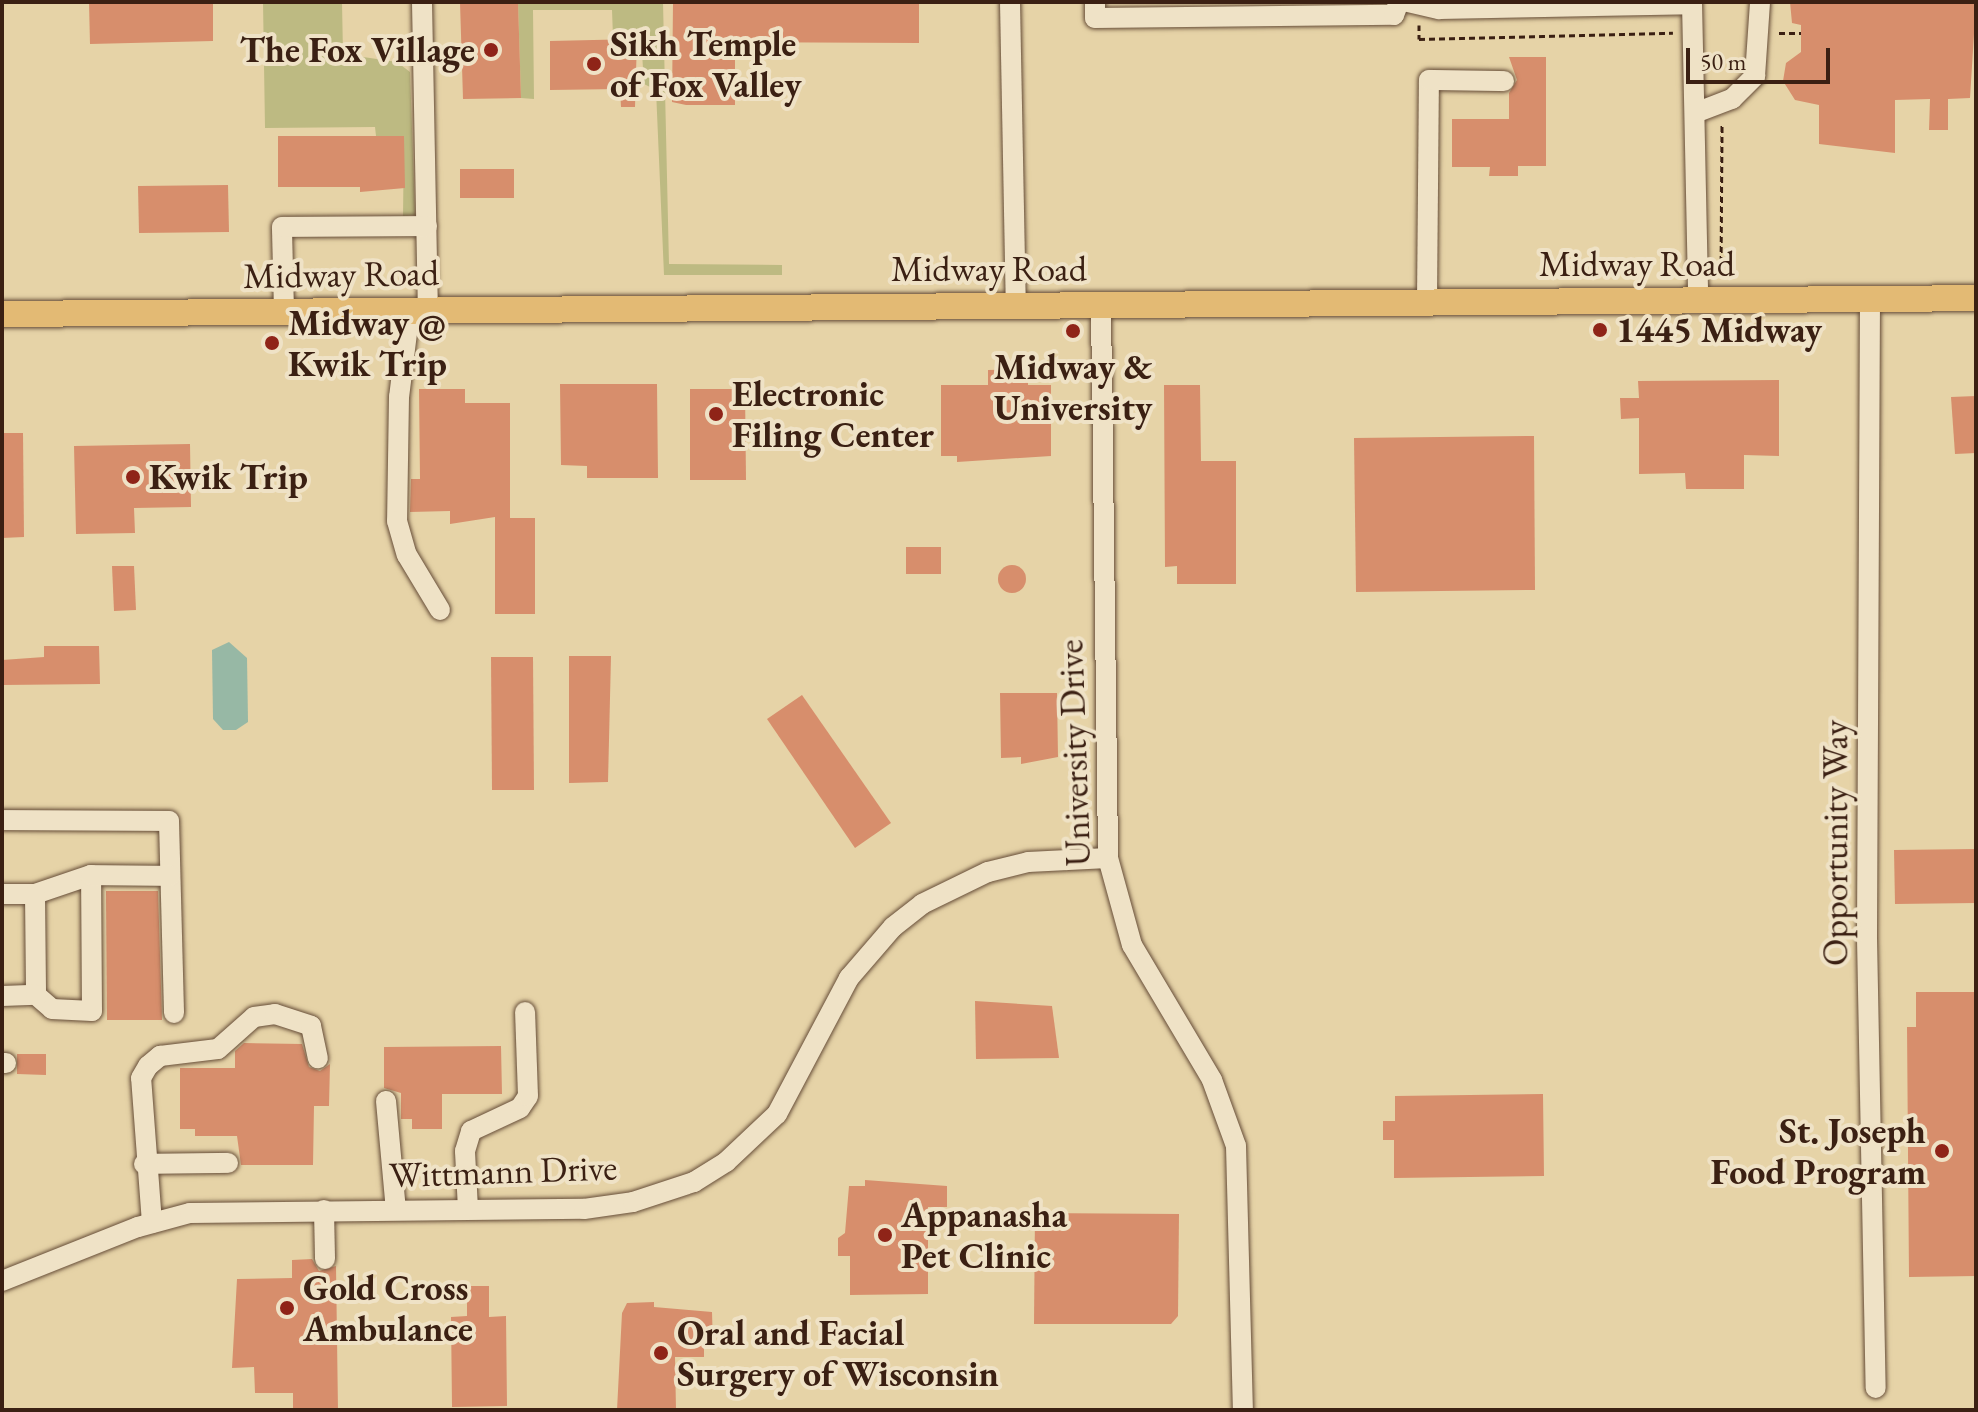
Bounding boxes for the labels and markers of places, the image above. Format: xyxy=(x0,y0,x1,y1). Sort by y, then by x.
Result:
place label: Sikh Temple of Fox Valley xyxy=(610,21,802,106)
place label: The Fox Village xyxy=(240,28,475,72)
marker: The Fox Village xyxy=(482,41,500,59)
marker: Sikh Temple of Fox Valley xyxy=(585,55,603,73)
place label: Midway @ Kwik Trip xyxy=(288,300,447,385)
place label: 1445 Midway xyxy=(1616,308,1822,352)
marker: 1445 Midway xyxy=(1591,321,1609,339)
marker: Midway & University xyxy=(1064,322,1082,340)
marker: Midway @ Kwik Trip xyxy=(263,334,281,352)
place label: Midway & University xyxy=(994,344,1152,429)
place label: Electronic Filing Center xyxy=(732,371,934,456)
marker: Electronic Filing Center xyxy=(707,405,725,423)
place label: Kwik Trip xyxy=(149,455,308,499)
marker: Kwik Trip xyxy=(124,468,142,486)
place label: St. Joseph Food Program xyxy=(1711,1108,1926,1193)
marker: St. Joseph Food Program xyxy=(1933,1142,1951,1160)
place label: Appanasha Pet Clinic xyxy=(901,1192,1067,1277)
marker: Appanasha Pet Clinic xyxy=(876,1226,894,1244)
place label: Gold Cross Ambulance xyxy=(303,1265,473,1350)
marker: Gold Cross Ambulance xyxy=(278,1299,296,1317)
place label: Oral and Facial Surgery of Wisconsin xyxy=(677,1310,999,1395)
marker: Oral and Facial Surgery of Wisconsin xyxy=(652,1344,670,1362)

